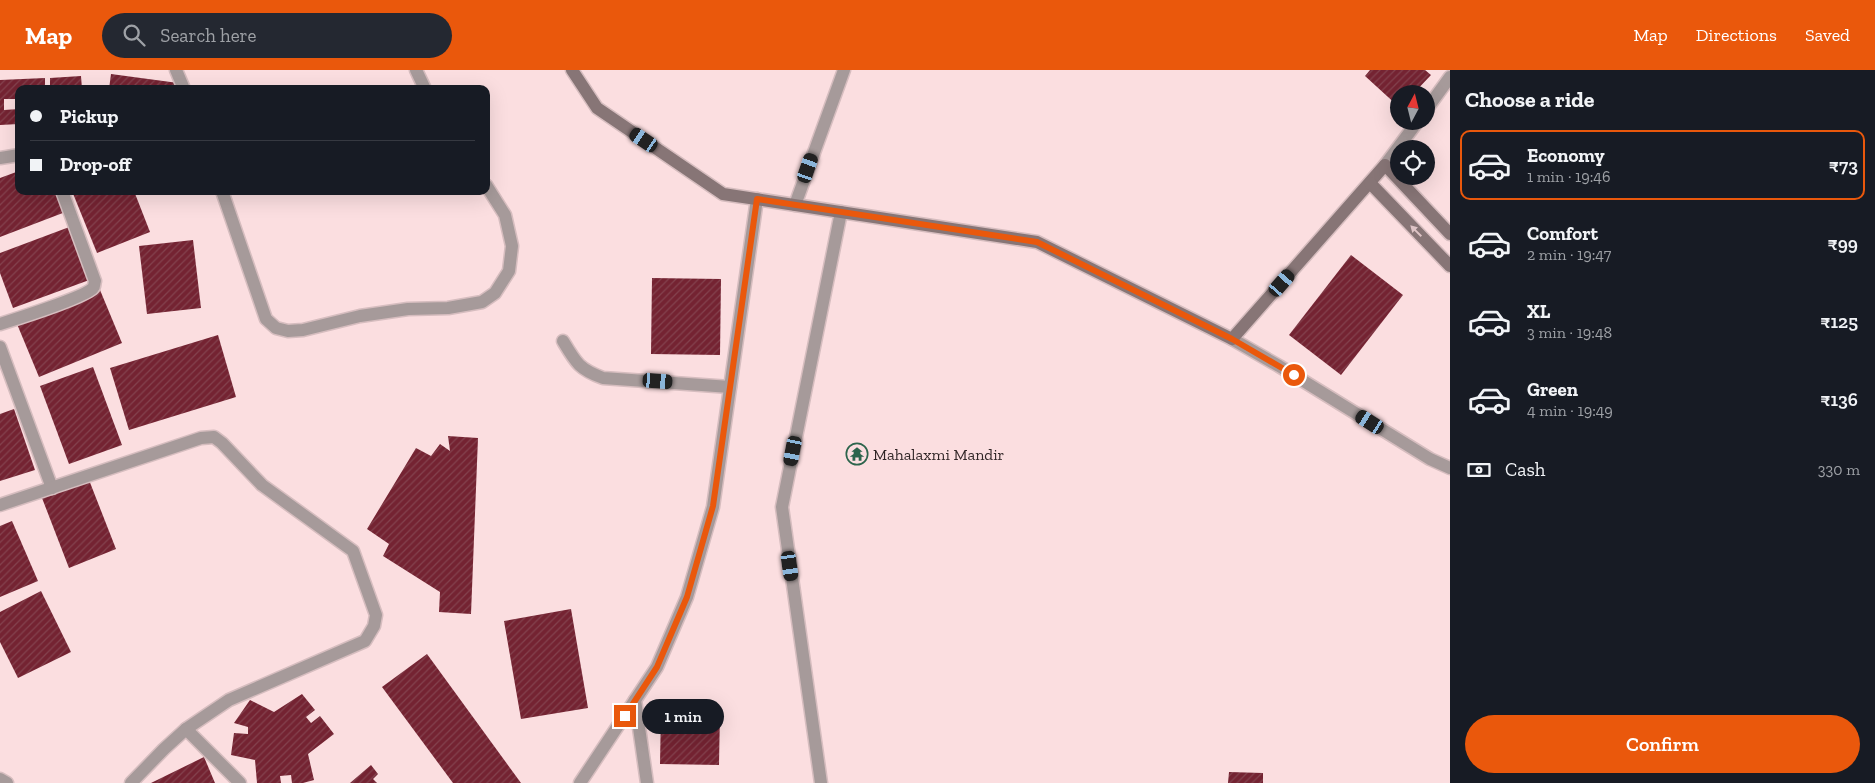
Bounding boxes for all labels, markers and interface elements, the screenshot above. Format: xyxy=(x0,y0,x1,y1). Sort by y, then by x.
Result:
search box xyxy=(102,13,452,58)
text: Map xyxy=(25,21,72,50)
icon: search xyxy=(120,21,148,49)
text: Search here xyxy=(160,24,257,47)
text: Map xyxy=(1633,24,1668,46)
text: Directions xyxy=(1696,24,1777,46)
text: Saved xyxy=(1805,24,1850,46)
north arrow xyxy=(1390,85,1435,130)
map controls xyxy=(1390,85,1435,185)
text: Choose a ride xyxy=(1465,86,1595,113)
text: Pickup xyxy=(60,105,118,128)
car xyxy=(627,125,660,155)
button: locate xyxy=(1390,140,1435,185)
icon: car xyxy=(1467,143,1512,188)
text: Economy xyxy=(1527,144,1605,167)
car xyxy=(796,151,819,185)
text: Drop-off xyxy=(60,153,131,176)
text: ₹73 xyxy=(1829,154,1858,177)
text: 1 min · 19:46 xyxy=(1527,167,1610,186)
icon: car xyxy=(1467,221,1512,266)
text: Comfort xyxy=(1527,222,1598,245)
one-way arrow xyxy=(1410,225,1422,237)
text: ₹99 xyxy=(1828,232,1858,255)
text: 2 min · 19:47 xyxy=(1527,245,1611,264)
car xyxy=(1266,267,1297,299)
icon: car xyxy=(1467,299,1512,344)
text: XL xyxy=(1527,300,1550,323)
text: ₹125 xyxy=(1820,310,1858,333)
text: 3 min · 19:48 xyxy=(1527,323,1612,342)
route start xyxy=(1283,364,1305,386)
car xyxy=(642,372,673,390)
icon: car xyxy=(1467,377,1512,422)
text: Green xyxy=(1527,378,1578,401)
text: ₹136 xyxy=(1820,388,1858,411)
text: 4 min · 19:49 xyxy=(1527,401,1613,420)
car xyxy=(1353,408,1386,436)
car xyxy=(782,435,803,467)
temple icon: Mahalaxmi Mandir xyxy=(845,442,869,466)
place label: Mahalaxmi Mandir xyxy=(873,445,1005,464)
icon: cash xyxy=(1465,456,1493,484)
text: Cash xyxy=(1505,458,1545,481)
text: 330 m xyxy=(1818,460,1860,479)
car xyxy=(780,550,799,582)
callout: 1 min xyxy=(642,698,725,734)
route end xyxy=(614,705,636,727)
text: 1 min xyxy=(664,707,702,726)
button: Confirm xyxy=(1465,715,1860,773)

